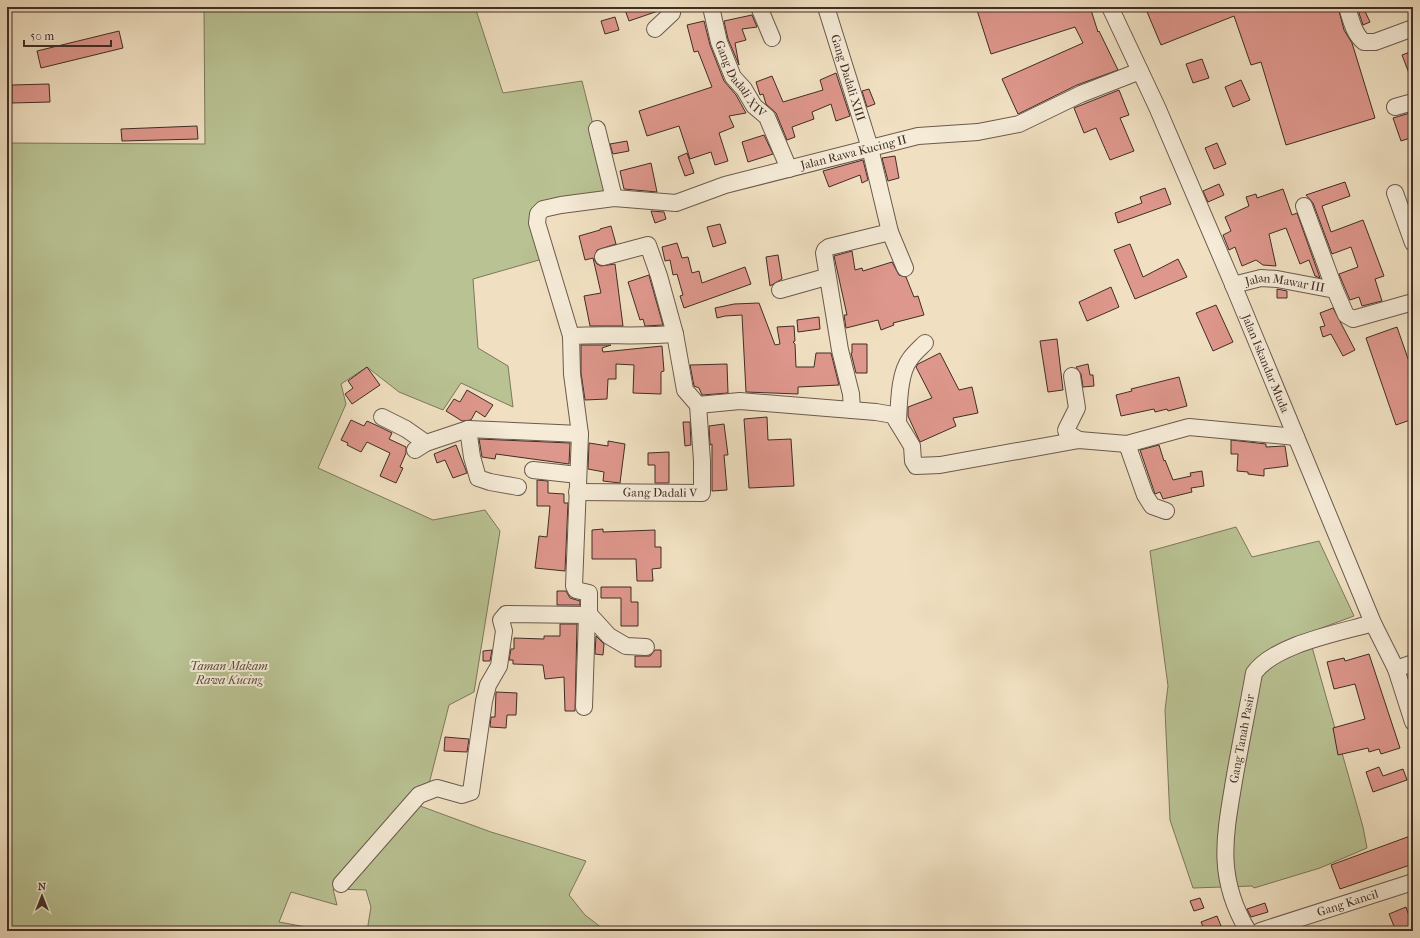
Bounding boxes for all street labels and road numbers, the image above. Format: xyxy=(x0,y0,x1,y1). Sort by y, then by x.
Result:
street label: Gang Dadali XIII xyxy=(828,33,868,123)
street label: Gang Dadali XIV xyxy=(712,38,770,121)
street label: Jalan Rawa Kucing II xyxy=(798,132,908,173)
street label: Jalan Mawar III xyxy=(1243,270,1326,295)
street label: Jalan Iskandar Muda xyxy=(1239,311,1292,415)
street label: Gang Dadali V xyxy=(623,485,698,500)
street label: Gang Tanah Pasir xyxy=(1227,692,1257,784)
street label: Gang Kancil xyxy=(1315,886,1381,919)

